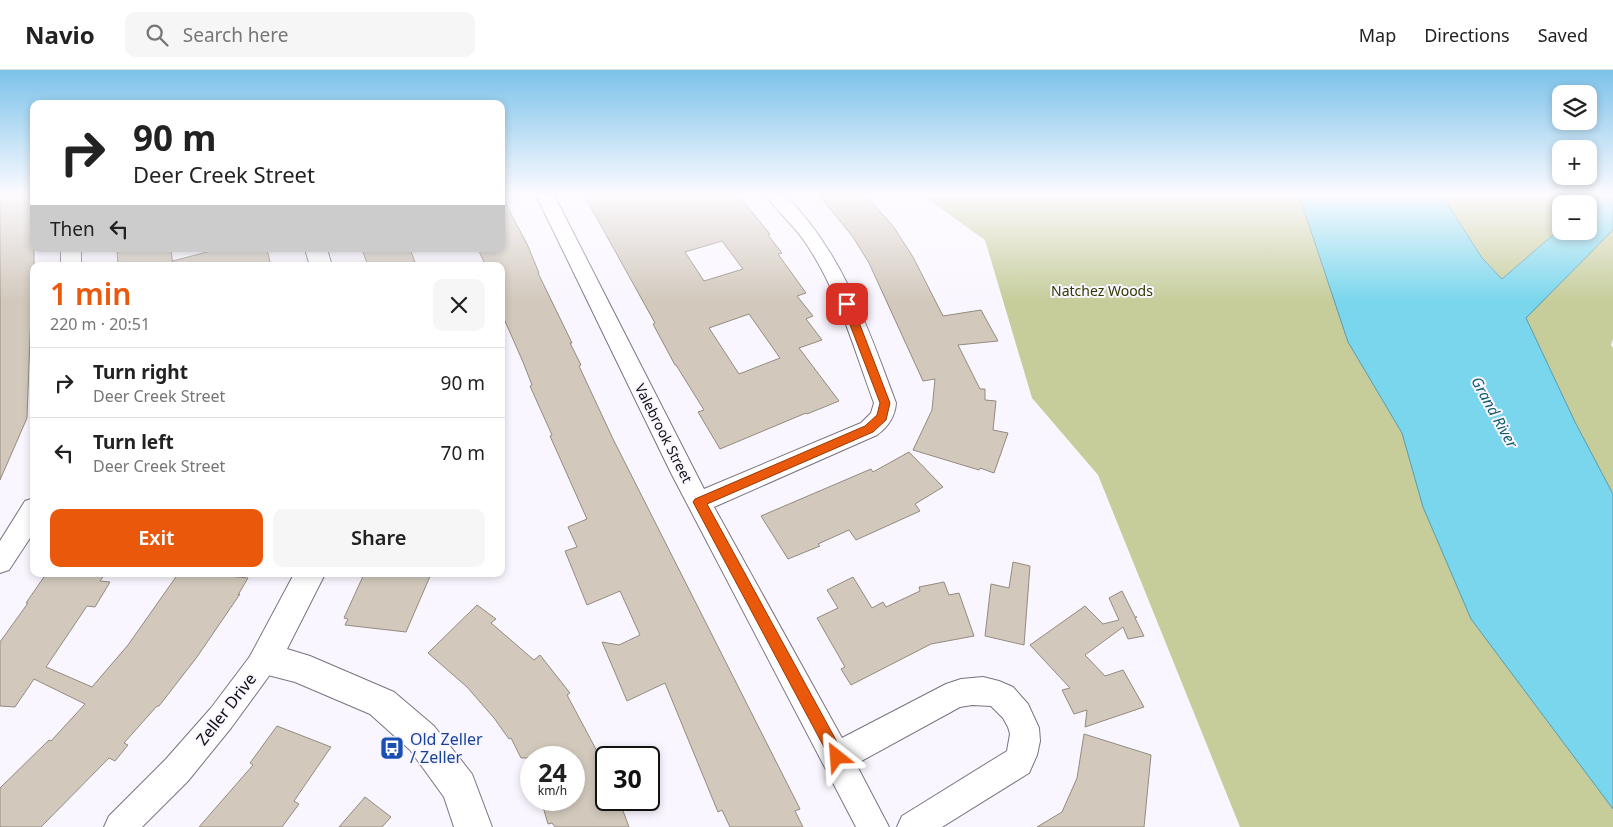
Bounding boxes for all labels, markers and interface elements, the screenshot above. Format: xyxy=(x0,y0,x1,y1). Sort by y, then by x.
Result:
search box xyxy=(125,12,475,57)
text: Navio xyxy=(25,18,95,51)
icon: search xyxy=(143,21,171,49)
text: Search here xyxy=(183,22,289,48)
text: Map xyxy=(1359,23,1396,47)
text: Directions xyxy=(1424,23,1510,47)
text: Saved xyxy=(1538,23,1588,47)
map controls xyxy=(1552,85,1597,240)
button: layers xyxy=(1552,85,1597,130)
text: 90 m xyxy=(133,114,216,161)
icon: right xyxy=(50,120,115,185)
button: + xyxy=(1552,140,1597,185)
text: Deer Creek Street xyxy=(133,159,315,189)
button: − xyxy=(1552,195,1597,240)
icon: left xyxy=(105,215,133,243)
text: Then xyxy=(50,216,95,242)
text: 1 min xyxy=(50,273,131,314)
button: close xyxy=(433,279,485,331)
park label: Natchez Woods xyxy=(1051,281,1153,300)
pin xyxy=(826,283,868,325)
icon: arrive xyxy=(833,290,861,318)
text: 220 m · 20:51 xyxy=(50,313,150,335)
text: Turn right xyxy=(93,359,188,385)
icon: right xyxy=(50,369,78,397)
text: 90 m xyxy=(441,370,485,396)
water label: Grand River xyxy=(1467,373,1523,452)
street label: Valebrook Street xyxy=(631,380,697,486)
text: Deer Creek Street xyxy=(93,385,225,407)
text: Turn left xyxy=(93,429,174,455)
icon: left xyxy=(50,439,78,467)
text: 70 m xyxy=(441,440,485,466)
text: Deer Creek Street xyxy=(93,455,225,477)
button: Exit xyxy=(50,509,263,567)
button: Share xyxy=(273,509,485,567)
street label: Zeller Drive xyxy=(191,668,261,750)
place label: Old Zeller / Zeller xyxy=(410,728,483,768)
position arrow xyxy=(810,730,862,782)
bus stop icon: Old Zeller / Zeller xyxy=(379,735,405,761)
speed limit sign: 30 xyxy=(595,746,660,811)
text: 24 xyxy=(538,755,567,789)
text: km/h xyxy=(538,782,567,799)

